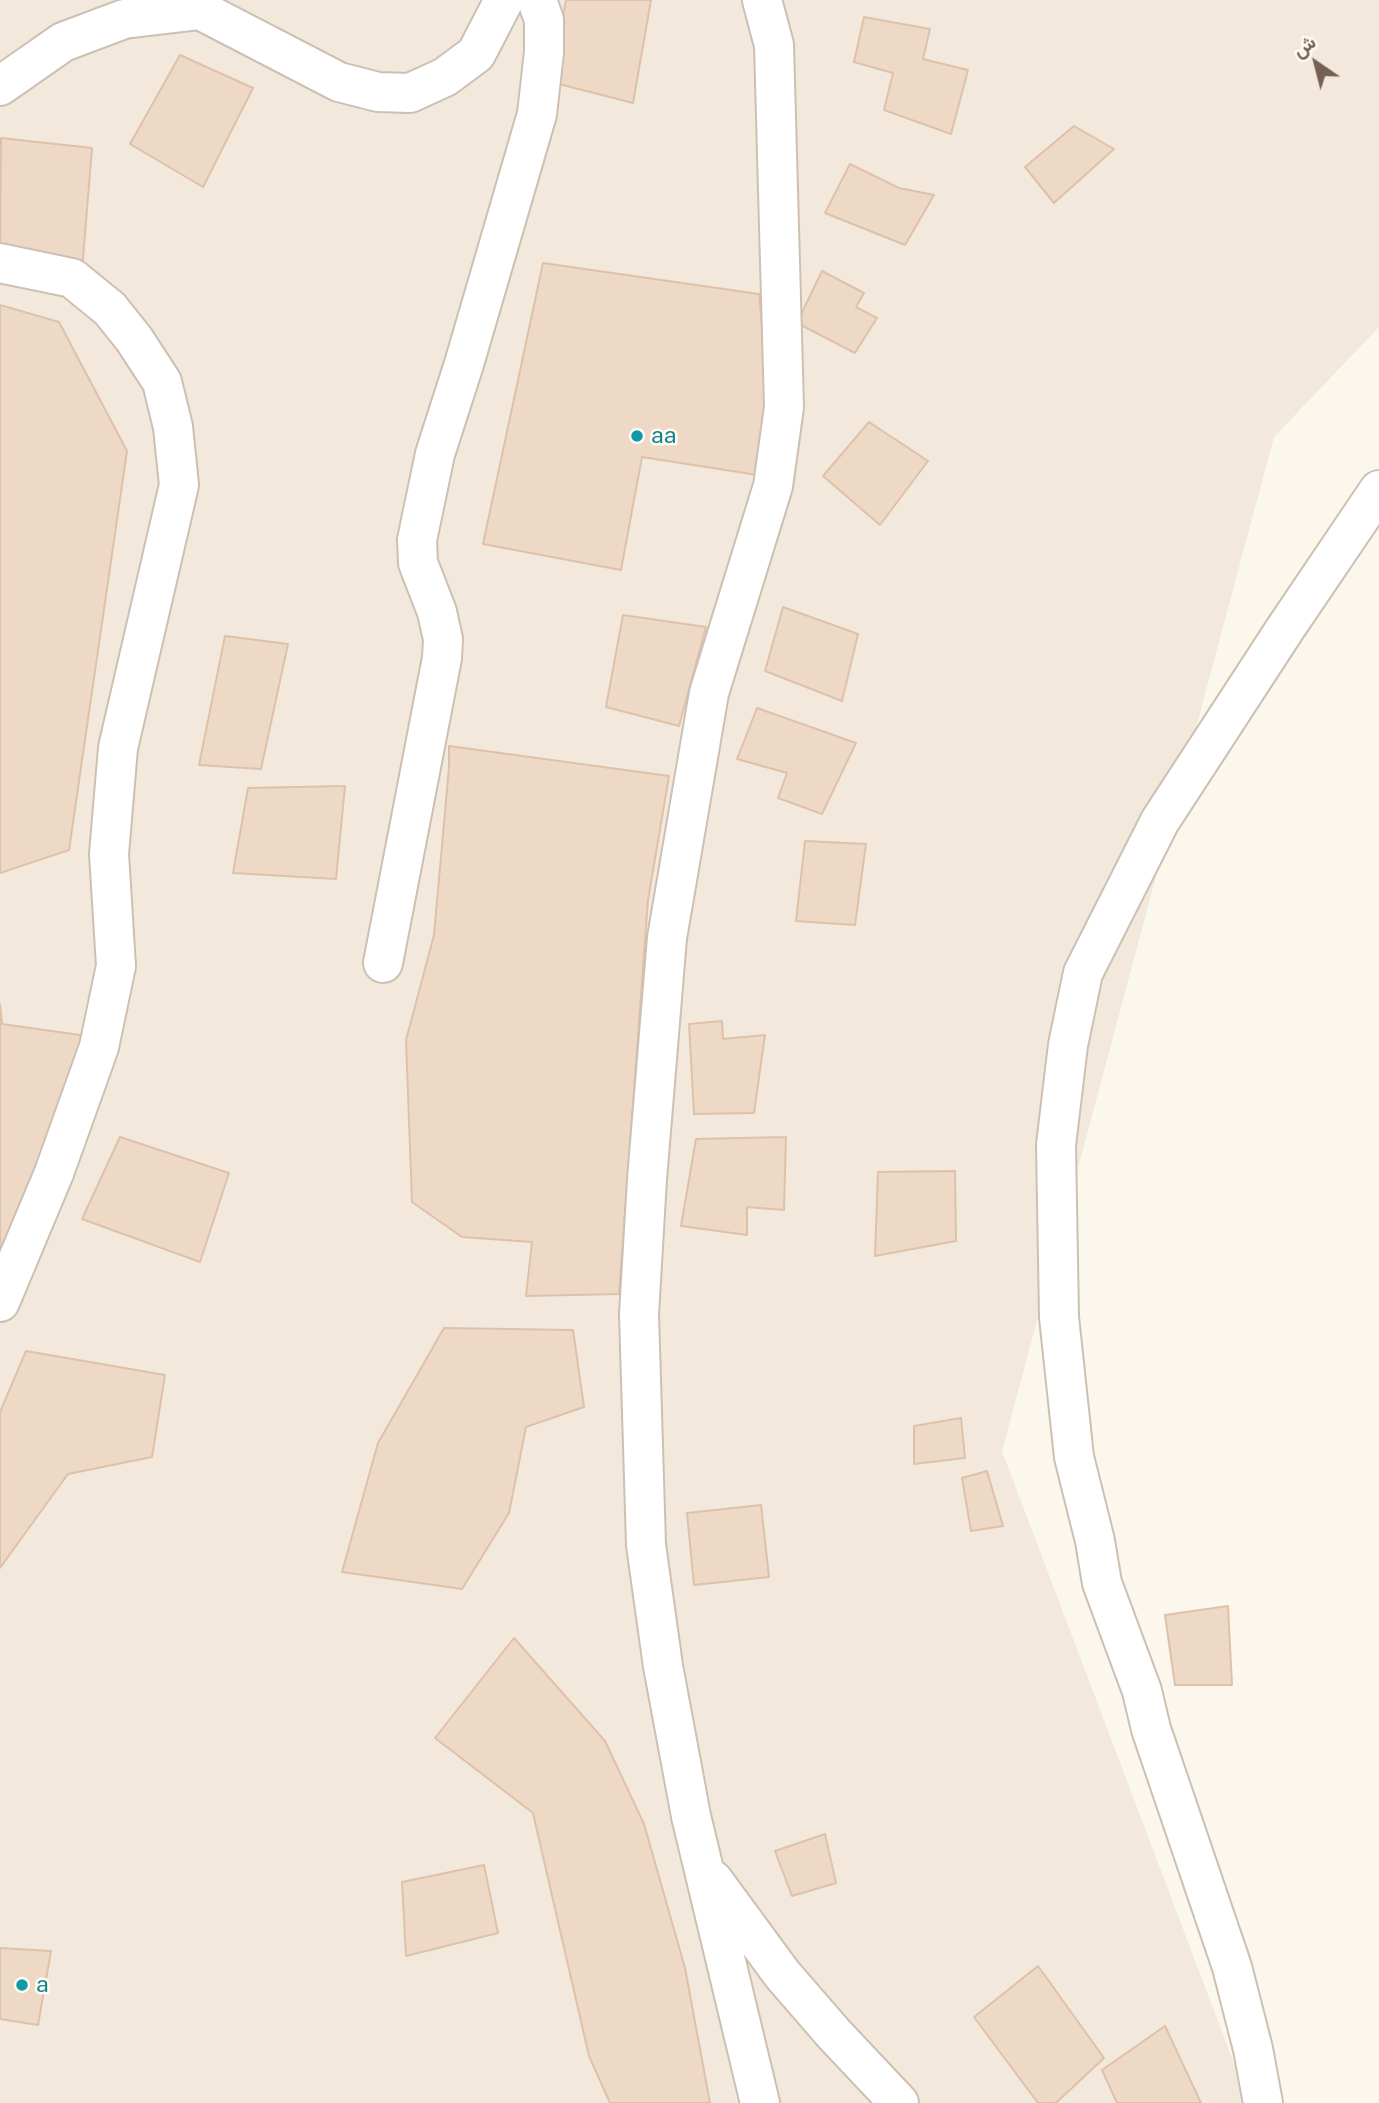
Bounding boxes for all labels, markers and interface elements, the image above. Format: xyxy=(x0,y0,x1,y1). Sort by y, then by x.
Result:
north arrow xyxy=(1281,28,1351,98)
text: ش xyxy=(1288,30,1320,61)
place label: aa xyxy=(651,422,676,450)
marker: aa xyxy=(629,428,645,444)
place label: a xyxy=(36,1971,49,1999)
marker: a xyxy=(14,1977,30,1993)

